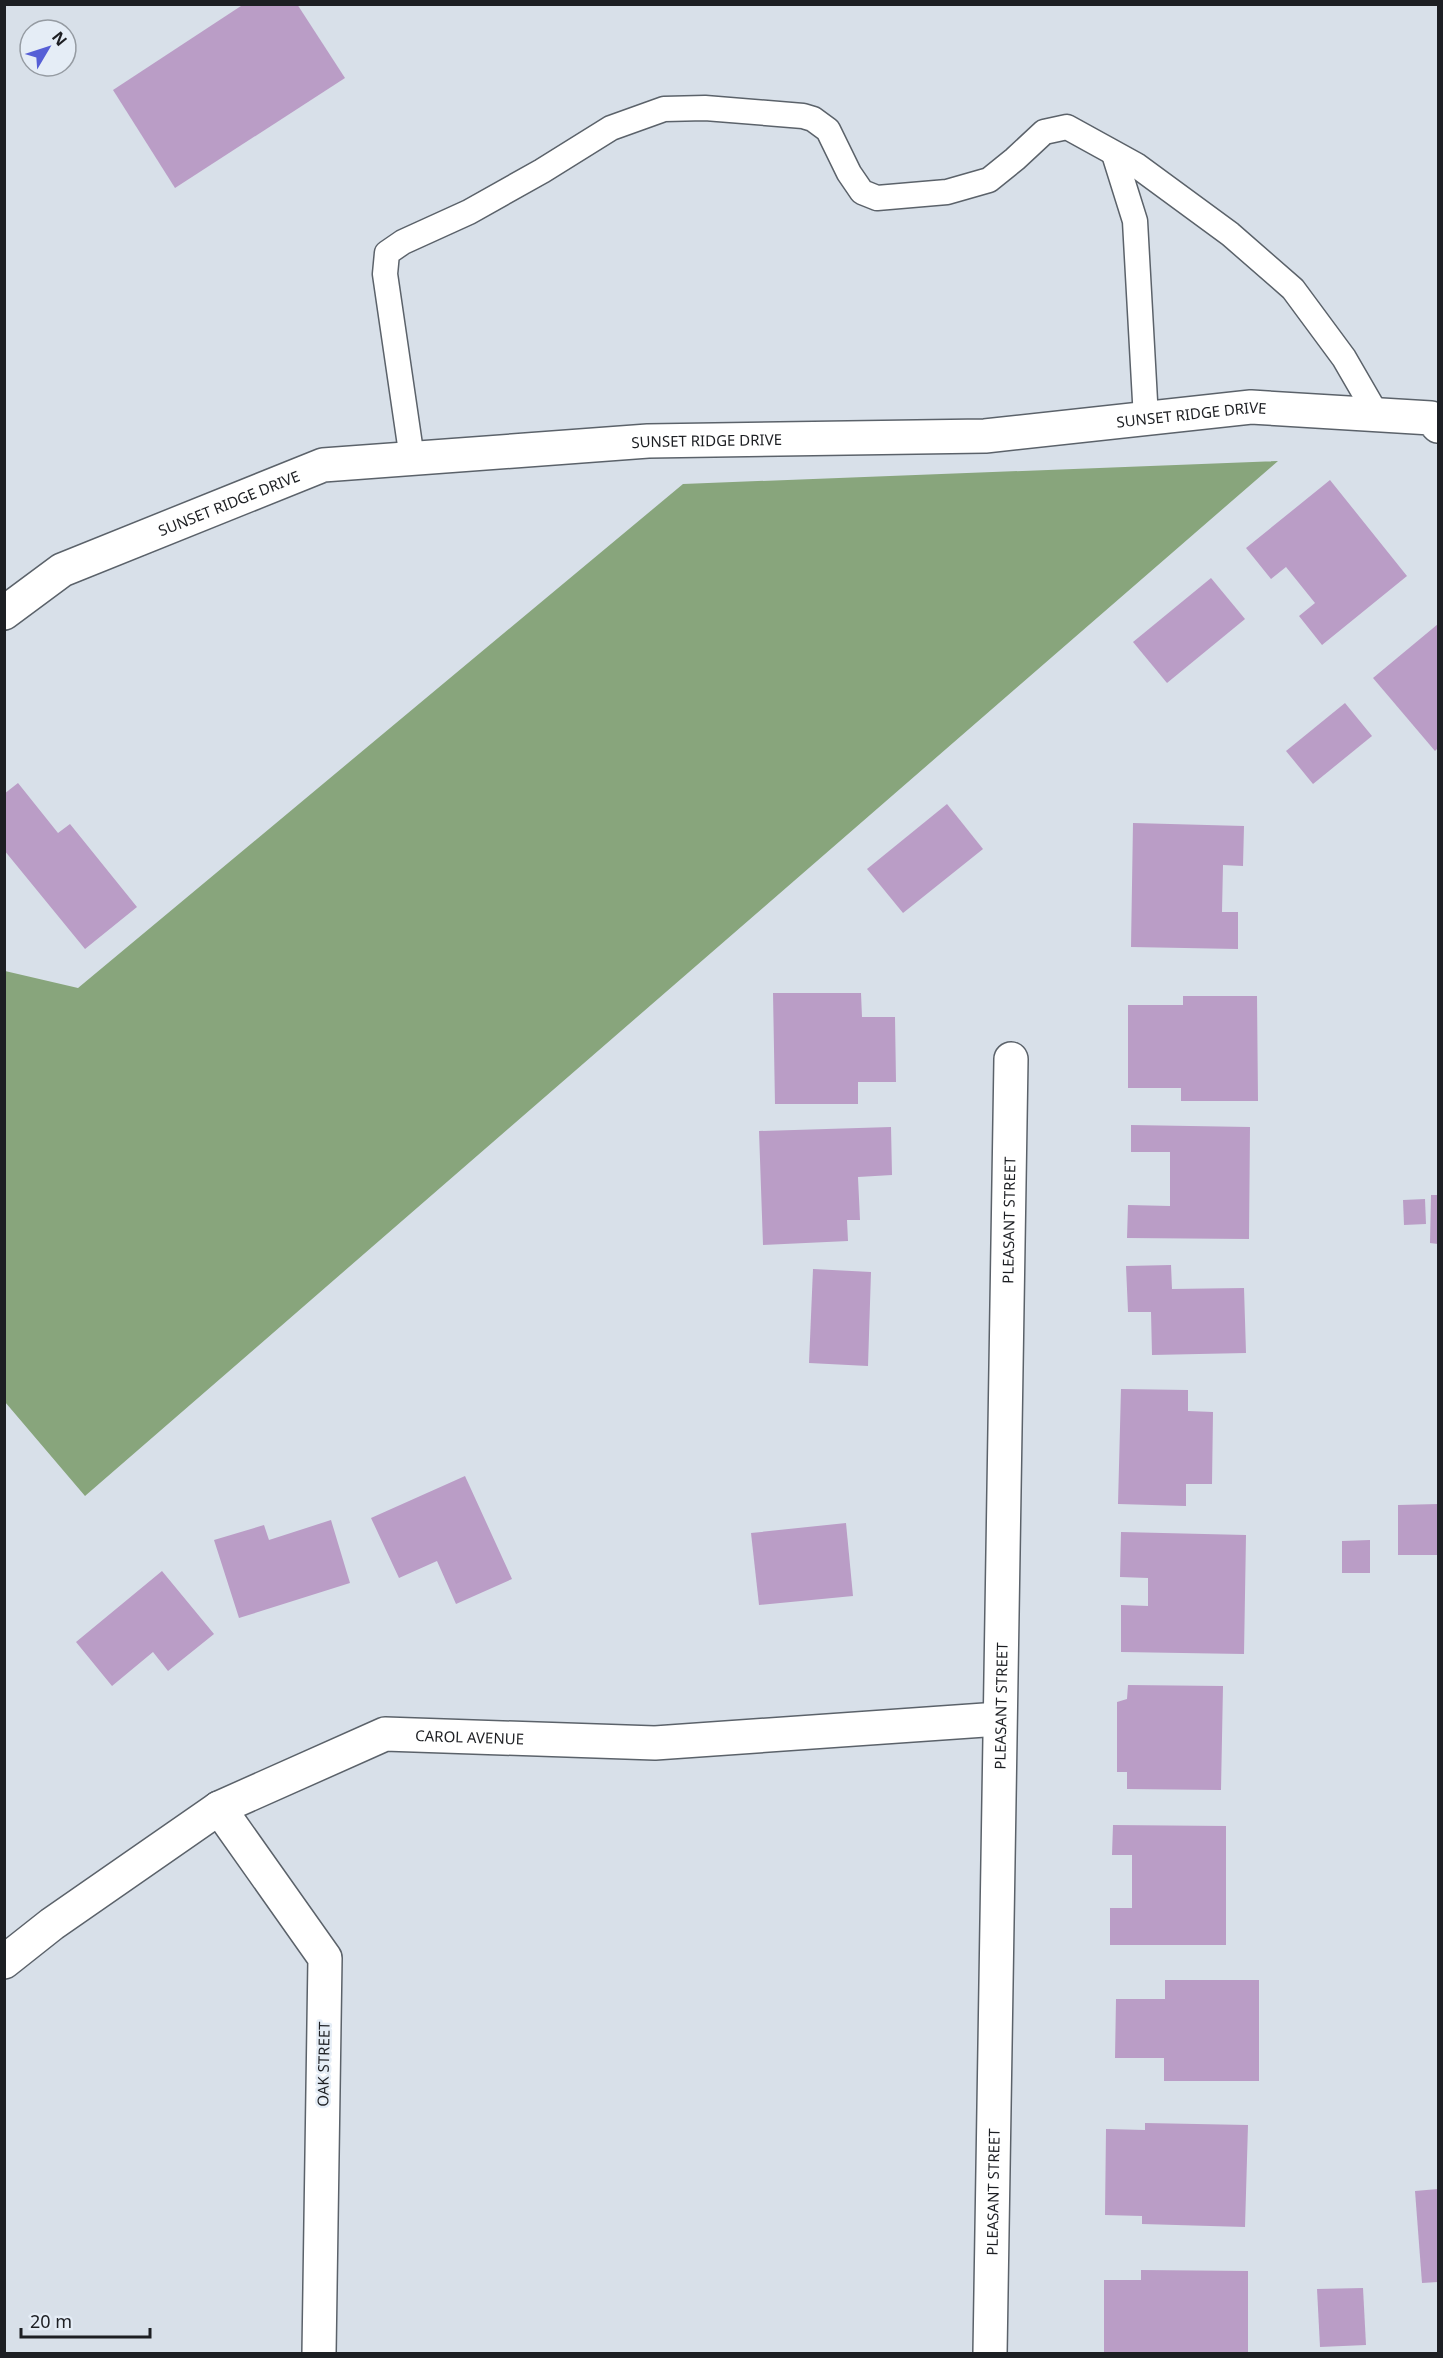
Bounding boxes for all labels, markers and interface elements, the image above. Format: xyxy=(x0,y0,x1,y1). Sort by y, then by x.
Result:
north arrow xyxy=(18,18,78,78)
text: N xyxy=(47,27,72,51)
street label: SUNSET RIDGE DRIVE xyxy=(1115,397,1267,432)
street label: SUNSET RIDGE DRIVE xyxy=(631,429,782,452)
street label: SUNSET RIDGE DRIVE xyxy=(155,465,302,540)
street label: PLEASANT STREET xyxy=(997,1156,1019,1284)
street label: PLEASANT STREET xyxy=(989,1642,1012,1770)
street label: CAROL AVENUE xyxy=(415,1725,524,1749)
street label: OAK STREET xyxy=(312,2021,334,2107)
street label: PLEASANT STREET xyxy=(982,2128,1004,2256)
scale bar xyxy=(21,2301,150,2339)
text: 20 m xyxy=(30,2309,72,2333)

